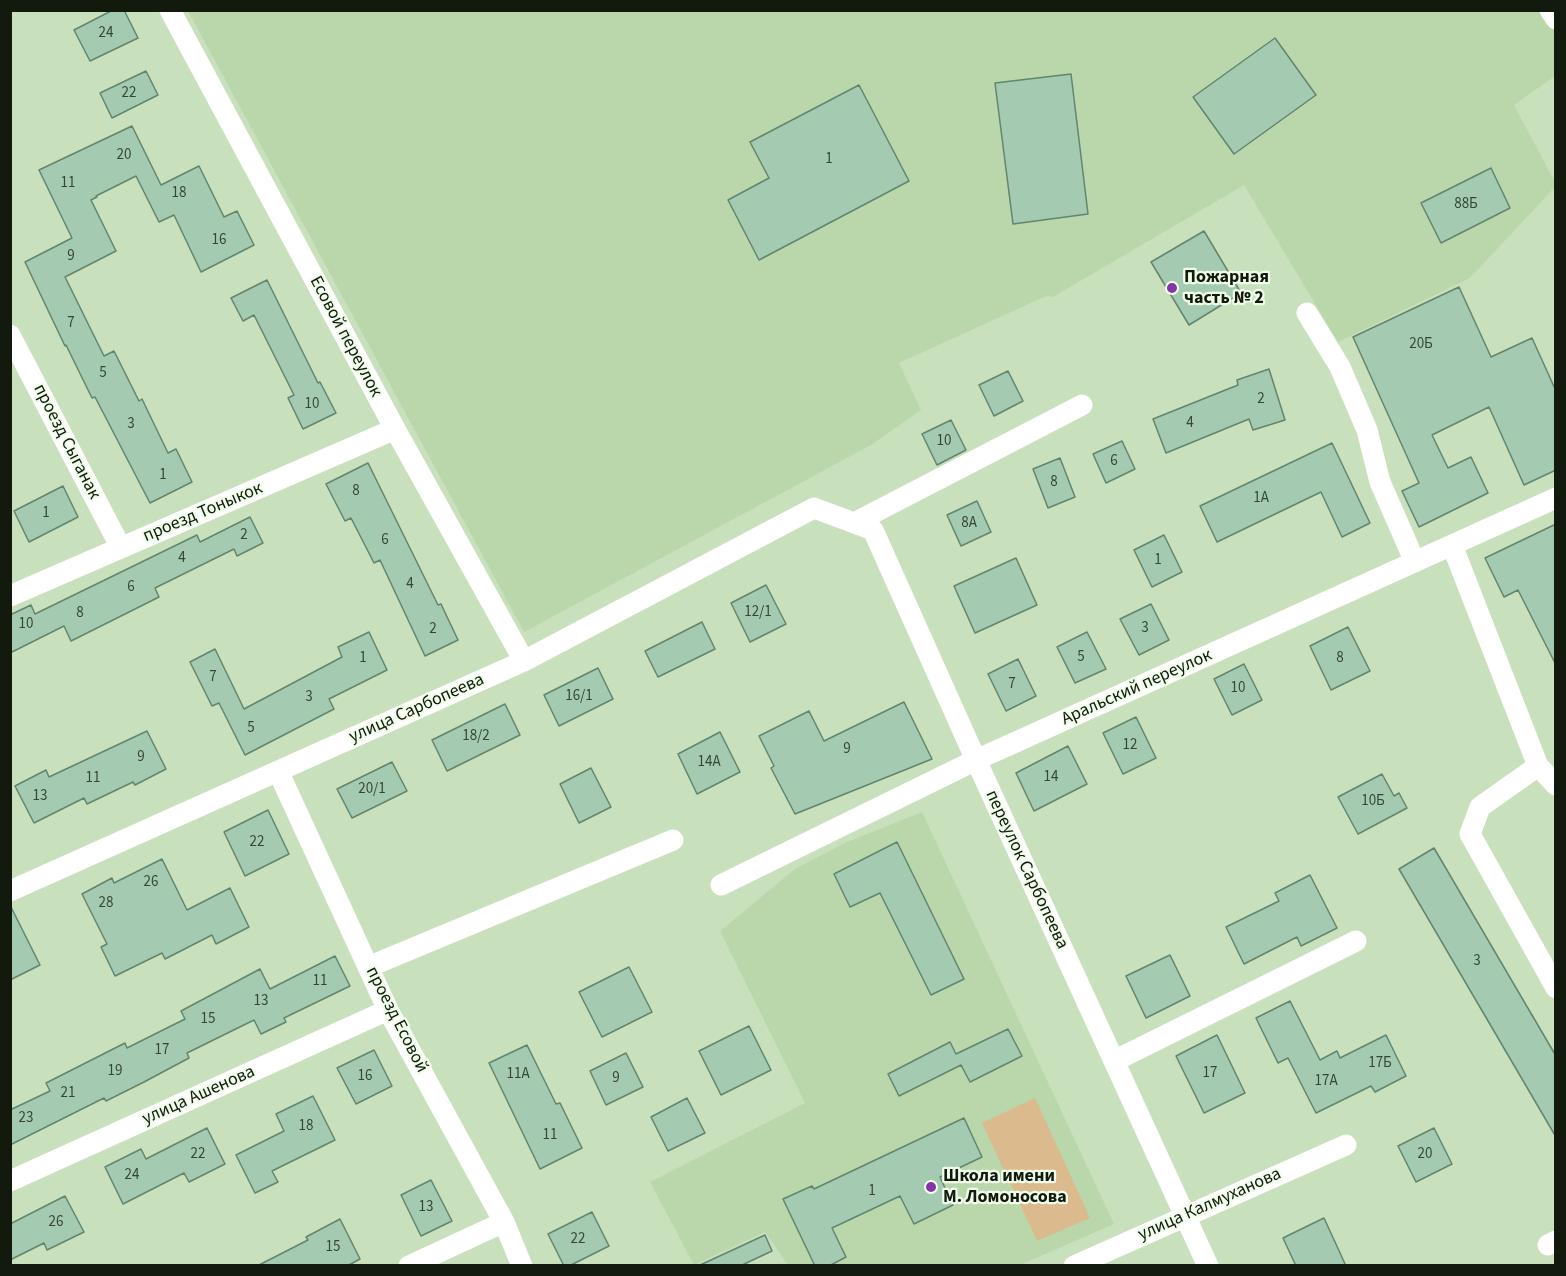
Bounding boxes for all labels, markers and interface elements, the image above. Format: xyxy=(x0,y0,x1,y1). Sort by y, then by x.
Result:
house number: 24 xyxy=(99,25,113,43)
house number: 22 xyxy=(122,85,136,103)
house number: 20 xyxy=(117,147,131,165)
house number: 1 xyxy=(825,151,833,169)
house number: 11 xyxy=(61,175,75,193)
house number: 18 xyxy=(172,185,186,203)
house number: 88Б xyxy=(1454,196,1478,214)
house number: 16 xyxy=(212,232,226,250)
house number: 9 xyxy=(67,248,75,266)
place label: Пожарная часть № 2 xyxy=(1184,267,1269,310)
street label: Есовой переулок xyxy=(304,273,386,401)
marker: Пожарная часть № 2 xyxy=(1165,281,1179,295)
house number: 7 xyxy=(67,315,75,333)
house number: 20Б xyxy=(1409,336,1433,354)
house number: 5 xyxy=(99,365,107,383)
street label: проезд Сыганак xyxy=(28,381,104,503)
house number: 2 xyxy=(1257,391,1265,409)
house number: 10 xyxy=(305,396,319,414)
house number: 4 xyxy=(1186,415,1194,433)
house number: 3 xyxy=(127,416,135,434)
house number: 10 xyxy=(937,433,951,451)
house number: 6 xyxy=(1110,453,1118,471)
house number: 1 xyxy=(159,467,167,485)
house number: 8 xyxy=(1050,474,1058,492)
street label: проезд Тоныкок xyxy=(140,478,266,548)
house number: 8 xyxy=(352,483,360,501)
house number: 1А xyxy=(1253,490,1269,508)
house number: 1 xyxy=(42,505,50,523)
house number: 8А xyxy=(961,515,977,533)
house number: 2 xyxy=(240,527,248,545)
house number: 6 xyxy=(381,532,389,550)
house number: 4 xyxy=(178,550,186,568)
house number: 1 xyxy=(1154,552,1162,570)
house number: 4 xyxy=(406,576,414,594)
house number: 6 xyxy=(127,579,135,597)
house number: 12/1 xyxy=(744,604,772,622)
house number: 8 xyxy=(76,605,84,623)
house number: 10 xyxy=(19,616,33,634)
house number: 3 xyxy=(1141,620,1149,638)
house number: 2 xyxy=(429,621,437,639)
street label: Аральский переулок xyxy=(1058,645,1216,731)
house number: 5 xyxy=(1077,649,1085,667)
house number: 1 xyxy=(359,650,367,668)
house number: 8 xyxy=(1336,650,1344,668)
house number: 7 xyxy=(209,669,217,687)
street label: улица Сарбопеева xyxy=(346,670,488,748)
house number: 7 xyxy=(1008,676,1016,694)
house number: 10 xyxy=(1231,680,1245,698)
house number: 16/1 xyxy=(565,688,593,706)
house number: 3 xyxy=(305,689,313,707)
house number: 5 xyxy=(247,720,255,738)
house number: 18/2 xyxy=(462,728,490,746)
house number: 12 xyxy=(1123,737,1137,755)
house number: 9 xyxy=(843,741,851,759)
house number: 9 xyxy=(137,749,145,767)
house number: 14А xyxy=(697,754,721,772)
house number: 14 xyxy=(1044,769,1058,787)
house number: 11 xyxy=(86,770,100,788)
house number: 20/1 xyxy=(358,781,386,799)
street label: переулок Сарбопеева xyxy=(980,787,1072,953)
house number: 13 xyxy=(33,788,47,806)
house number: 10Б xyxy=(1361,793,1385,811)
house number: 22 xyxy=(250,834,264,852)
house number: 26 xyxy=(144,874,158,892)
house number: 28 xyxy=(99,895,113,913)
house number: 3 xyxy=(1473,953,1481,971)
street label: проезд Есовой xyxy=(360,963,432,1077)
house number: 11 xyxy=(313,973,327,991)
house number: 13 xyxy=(254,993,268,1011)
house number: 15 xyxy=(201,1011,215,1029)
house number: 17 xyxy=(155,1042,169,1060)
house number: 17Б xyxy=(1368,1055,1392,1073)
street label: улица Ашенова xyxy=(139,1062,259,1130)
house number: 19 xyxy=(108,1063,122,1081)
house number: 17 xyxy=(1203,1065,1217,1083)
house number: 11А xyxy=(506,1066,530,1084)
house number: 16 xyxy=(358,1068,372,1086)
house number: 9 xyxy=(612,1070,620,1088)
house number: 17А xyxy=(1314,1073,1338,1091)
house number: 21 xyxy=(61,1085,75,1103)
house number: 23 xyxy=(19,1110,33,1128)
house number: 18 xyxy=(299,1118,313,1136)
house number: 11 xyxy=(543,1127,557,1145)
house number: 22 xyxy=(191,1146,205,1164)
house number: 20 xyxy=(1418,1146,1432,1164)
street label: улица Калмуханова xyxy=(1135,1164,1285,1246)
place label: Школа имени М. Ломоносова xyxy=(943,1166,1067,1208)
house number: 24 xyxy=(125,1167,139,1185)
marker: Школа имени М. Ломоносова xyxy=(924,1180,938,1194)
house number: 1 xyxy=(868,1183,876,1201)
house number: 13 xyxy=(419,1199,433,1217)
house number: 26 xyxy=(49,1214,63,1232)
house number: 22 xyxy=(571,1231,585,1249)
house number: 15 xyxy=(326,1239,340,1257)

